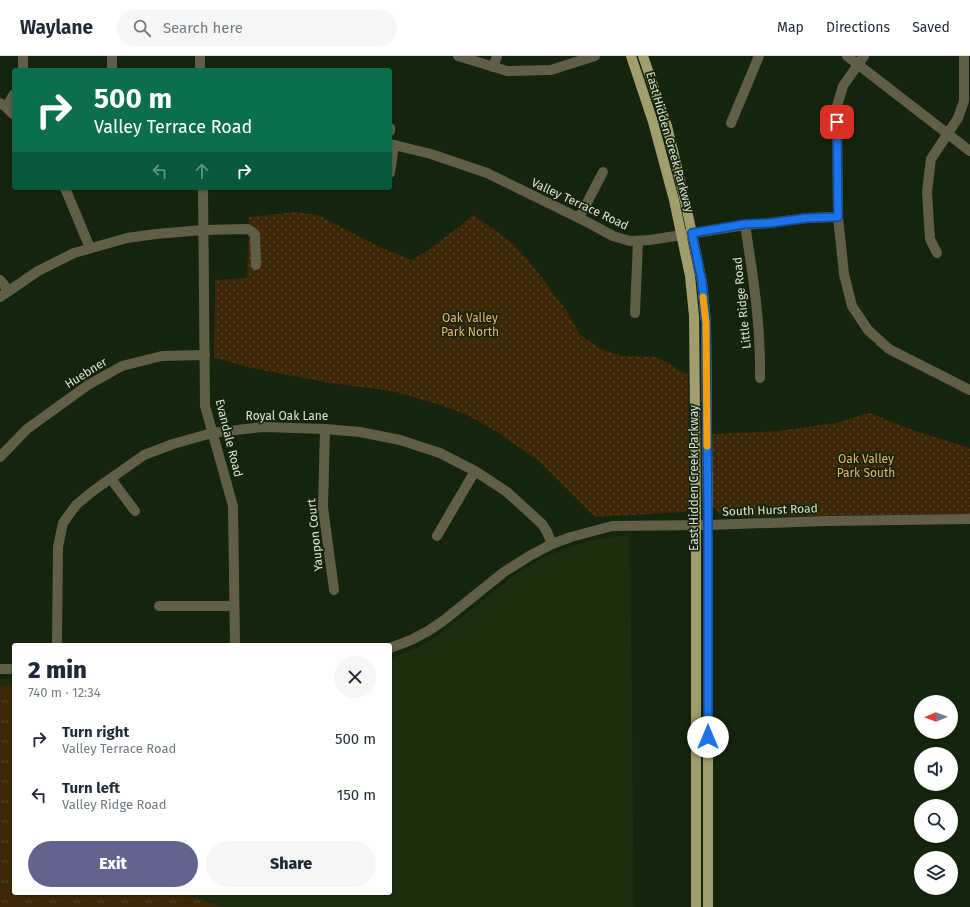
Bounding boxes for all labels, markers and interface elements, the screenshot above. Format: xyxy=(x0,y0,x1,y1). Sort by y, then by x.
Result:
search box xyxy=(117,10,397,46)
text: Waylane xyxy=(20,16,93,39)
icon: search xyxy=(131,17,153,39)
text: Search here xyxy=(163,19,243,37)
text: Map xyxy=(777,19,804,36)
text: Directions xyxy=(826,19,890,36)
text: Saved xyxy=(912,19,950,36)
street label: East Hidden Creek Parkway xyxy=(643,70,697,214)
text: 500 m xyxy=(94,82,172,115)
icon: right xyxy=(28,84,80,136)
pin xyxy=(820,105,854,139)
icon: arrive xyxy=(826,111,848,133)
text: Valley Terrace Road xyxy=(94,116,252,138)
icon: left xyxy=(149,160,171,182)
icon: ahead xyxy=(191,160,213,182)
icon: right xyxy=(233,160,255,182)
street label: Valley Terrace Road xyxy=(529,175,631,233)
street label: Little Ridge Road xyxy=(730,256,754,350)
park label: Oak Valley Park North xyxy=(441,311,499,339)
street label: Huebner xyxy=(62,354,110,391)
street label: Evandale Road xyxy=(213,398,245,478)
street label: East Hidden Creek Parkway xyxy=(687,405,701,551)
street label: Royal Oak Lane xyxy=(246,409,328,423)
park label: Oak Valley Park South xyxy=(837,452,895,480)
street label: Yaupon Court xyxy=(304,497,326,572)
street label: South Hurst Road xyxy=(722,501,818,519)
text: 2 min xyxy=(28,656,87,684)
button: close xyxy=(334,656,376,698)
text: 740 m · 12:34 xyxy=(28,685,101,700)
north arrow xyxy=(914,695,958,739)
map controls xyxy=(914,695,958,895)
position arrow xyxy=(687,716,729,758)
text: Turn right xyxy=(62,723,129,741)
icon: right xyxy=(28,728,50,750)
text: 500 m xyxy=(335,730,376,748)
text: Valley Terrace Road xyxy=(62,741,176,756)
button: sound xyxy=(914,747,958,791)
text: Turn left xyxy=(62,779,120,797)
icon: left xyxy=(28,784,50,806)
text: 150 m xyxy=(337,786,376,804)
text: Valley Ridge Road xyxy=(62,797,166,812)
button: search xyxy=(914,799,958,843)
button: Exit xyxy=(28,841,198,887)
button: Share xyxy=(206,841,376,887)
button: layers xyxy=(914,851,958,895)

